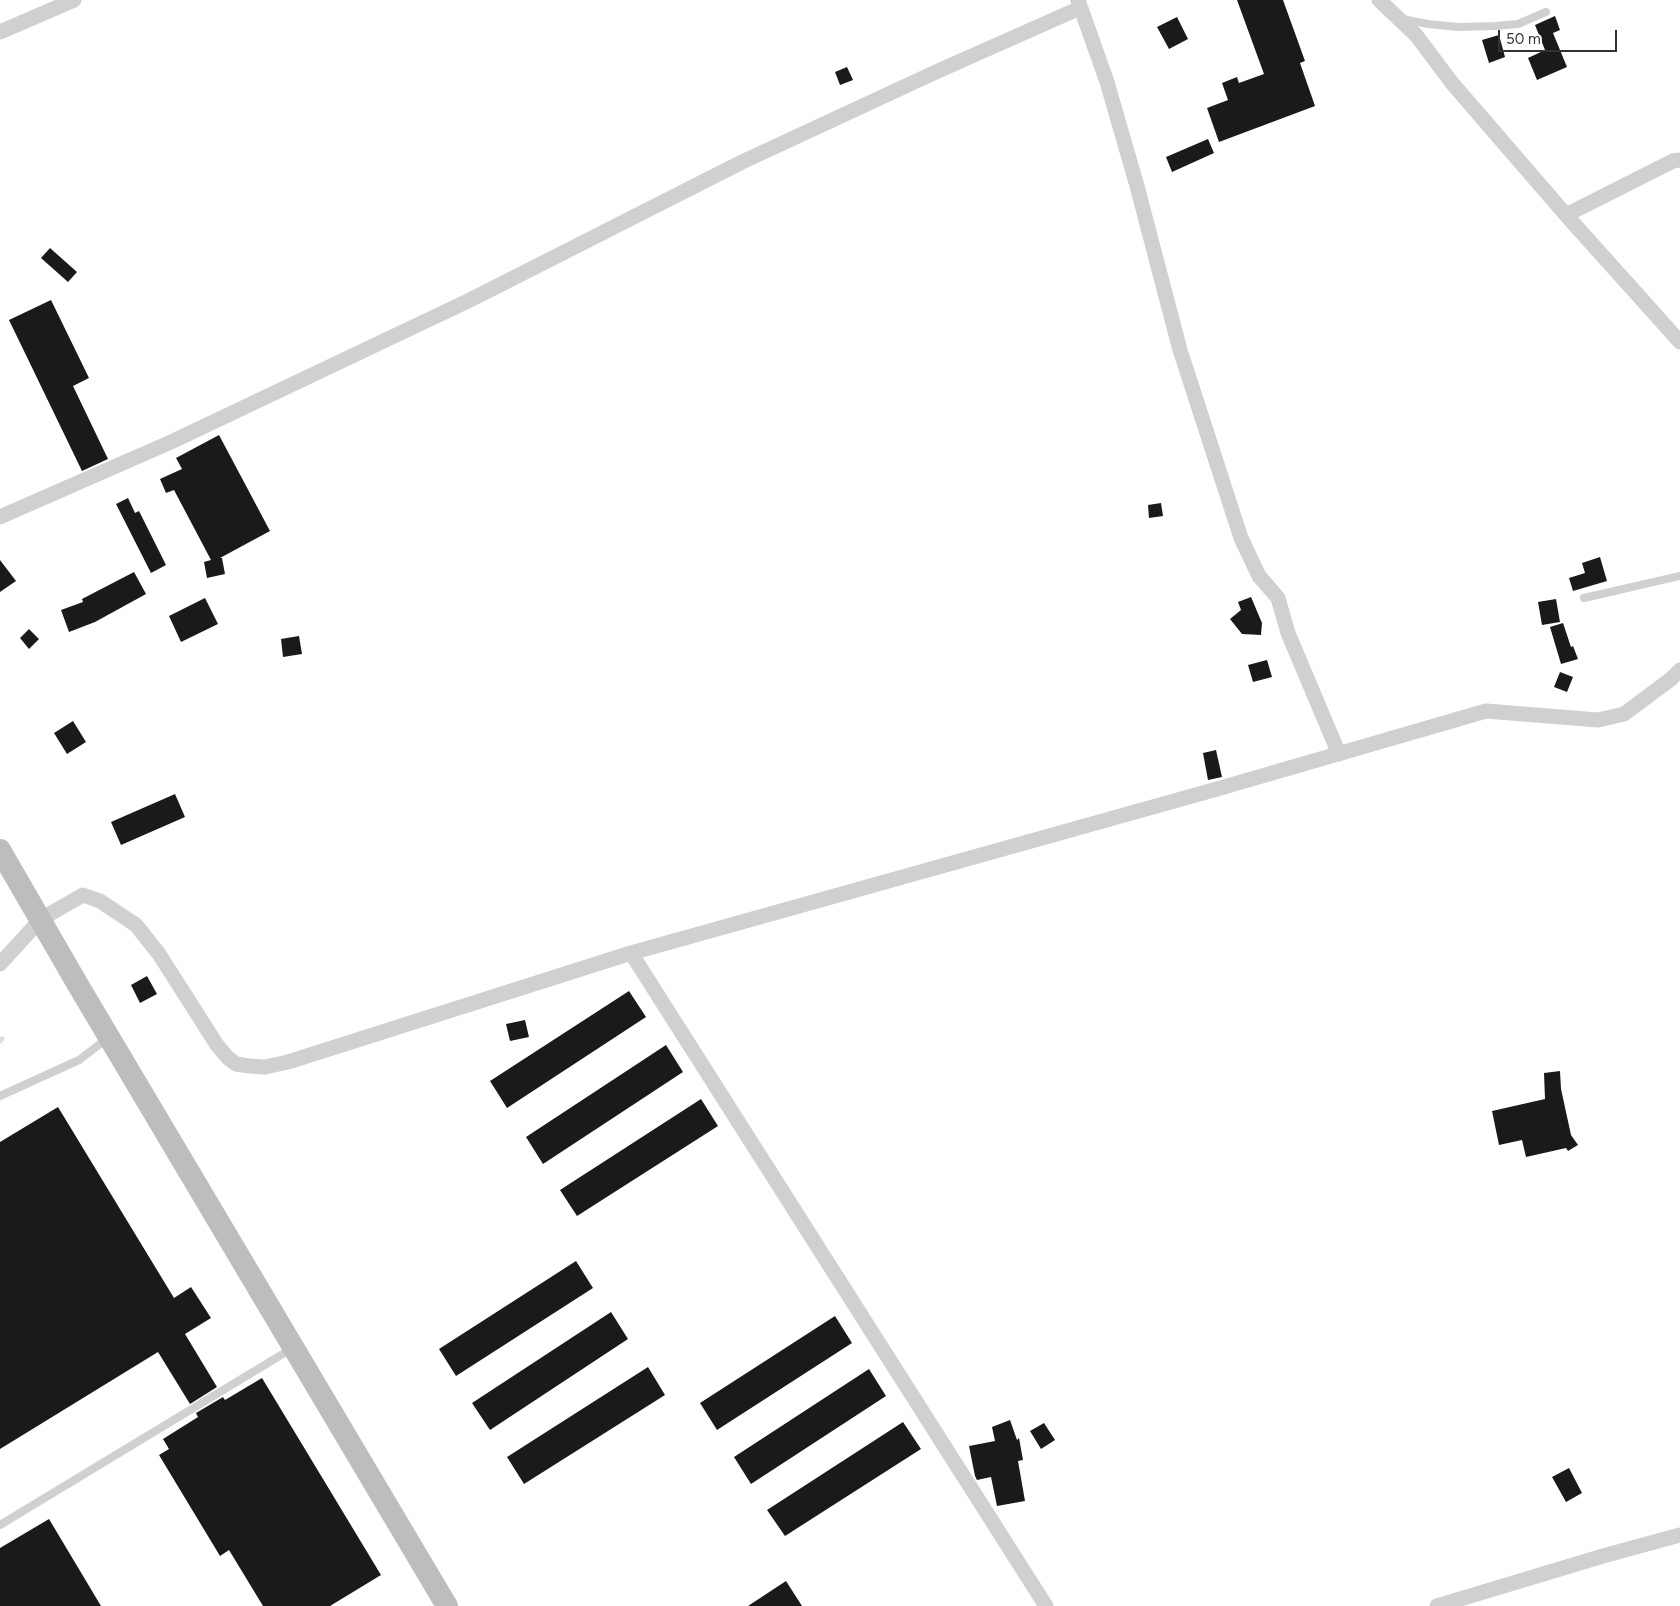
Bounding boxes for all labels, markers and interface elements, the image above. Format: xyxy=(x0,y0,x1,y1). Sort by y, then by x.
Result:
scale bar xyxy=(1500,20,1619,52)
text: 50 m xyxy=(1506,30,1541,48)

